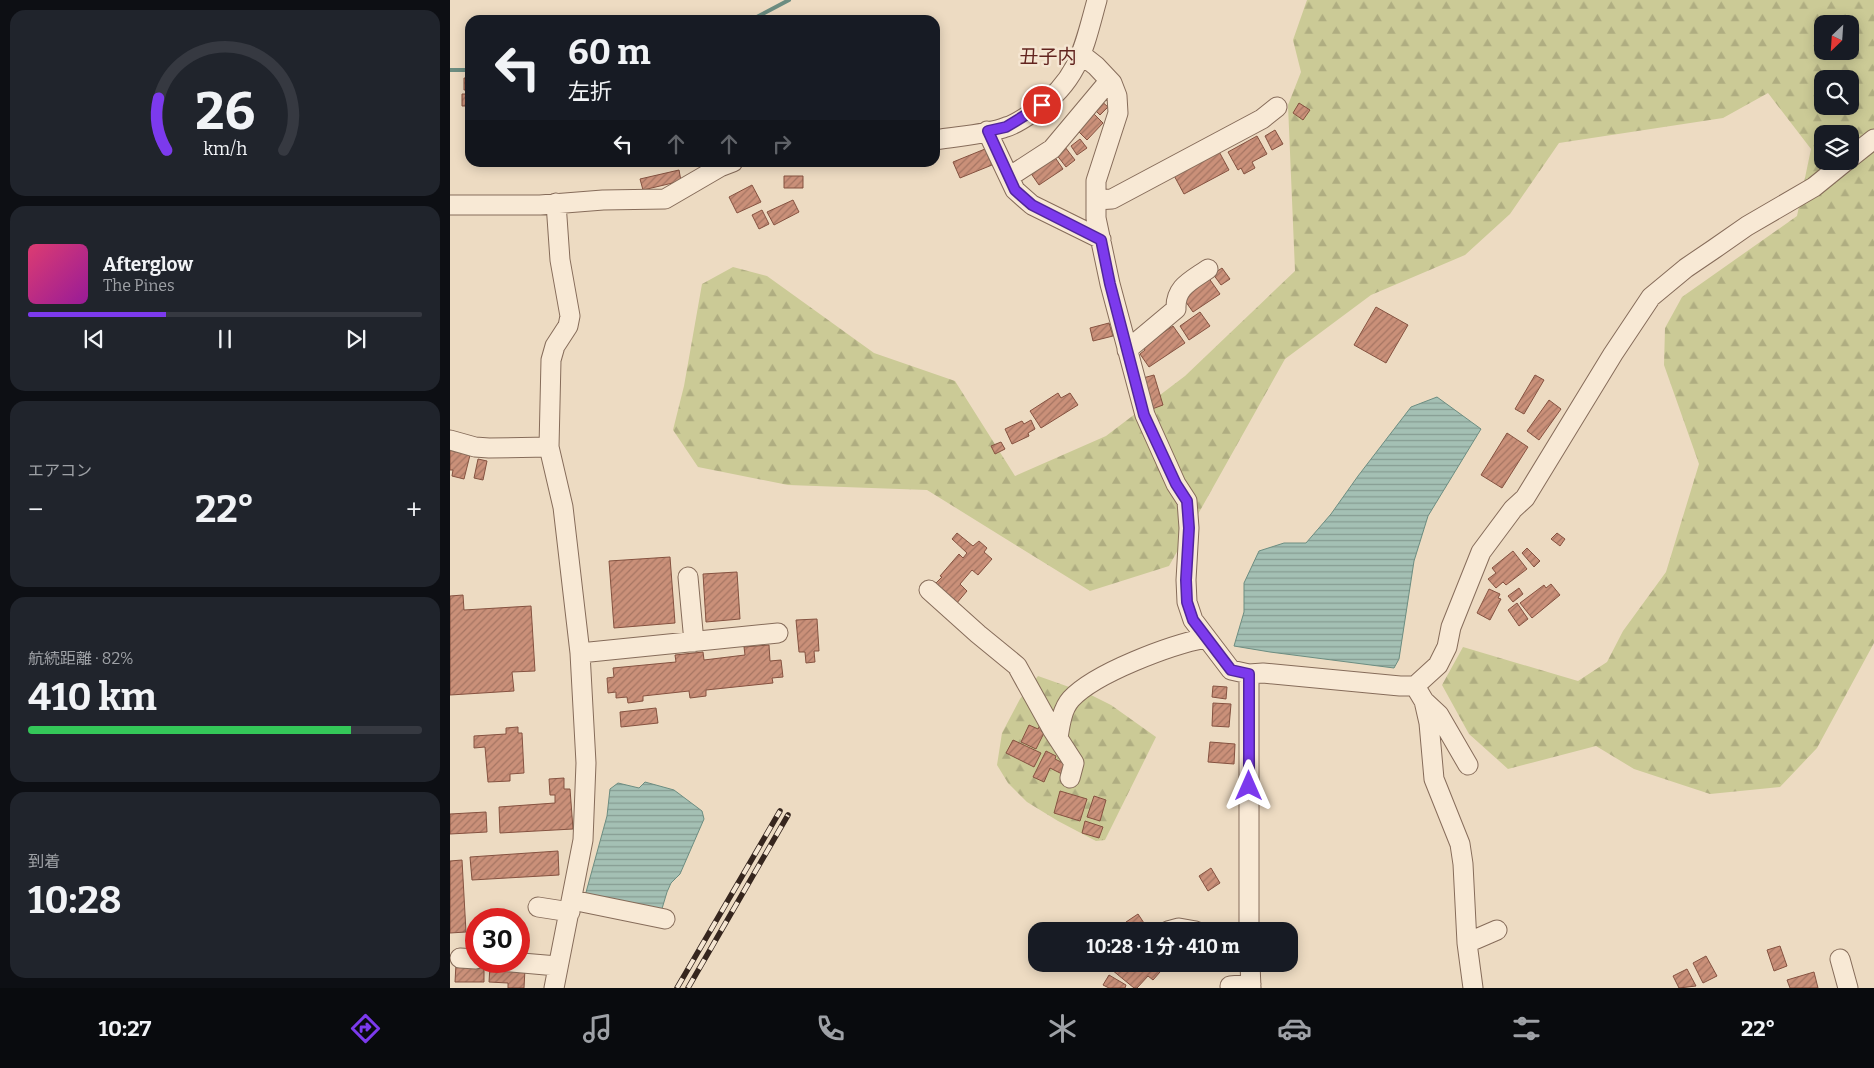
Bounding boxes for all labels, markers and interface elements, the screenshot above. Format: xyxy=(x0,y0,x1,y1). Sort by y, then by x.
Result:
north arrow xyxy=(1814,15,1859,60)
map controls xyxy=(1814,15,1859,170)
text: 60 m xyxy=(568,31,651,73)
icon: left xyxy=(485,35,550,100)
district label: 丑子内 xyxy=(1019,45,1077,68)
button: search xyxy=(1814,70,1859,115)
text: 左折 xyxy=(568,78,612,105)
text: 26 xyxy=(195,80,255,143)
pin xyxy=(1021,84,1063,126)
icon: arrive xyxy=(1028,91,1056,119)
button: layers xyxy=(1814,125,1859,170)
icon: left xyxy=(609,130,637,158)
icon: ahead xyxy=(662,130,690,158)
icon: ahead xyxy=(715,130,743,158)
icon: right xyxy=(768,130,796,158)
text: km/h xyxy=(203,138,247,160)
text: Afterglow xyxy=(103,253,193,276)
text: The Pines xyxy=(103,276,175,295)
icon: previous xyxy=(80,325,108,353)
icon: pause xyxy=(211,325,239,353)
icon: next xyxy=(342,325,370,353)
text: エアコン xyxy=(28,461,92,480)
text: 22° xyxy=(195,486,254,532)
text: − xyxy=(28,493,43,526)
text: + xyxy=(406,493,422,526)
text: 航続距離 · 82% xyxy=(28,649,134,668)
text: 410 km xyxy=(28,674,157,720)
position arrow xyxy=(1222,759,1274,811)
text: 到着 xyxy=(28,852,60,871)
text: 10:28 xyxy=(28,877,122,923)
speed limit sign: 30 xyxy=(465,908,530,973)
text: 10:28 · 1 分 · 410 m xyxy=(1086,935,1240,958)
icon: directions xyxy=(348,1011,383,1046)
icon: music xyxy=(580,1011,615,1046)
icon: phone xyxy=(813,1011,848,1046)
icon: climate xyxy=(1045,1011,1080,1046)
icon: car xyxy=(1277,1011,1312,1046)
icon: filters xyxy=(1509,1011,1544,1046)
text: 10:27 xyxy=(99,1015,151,1042)
text: 22° xyxy=(1741,1015,1775,1042)

